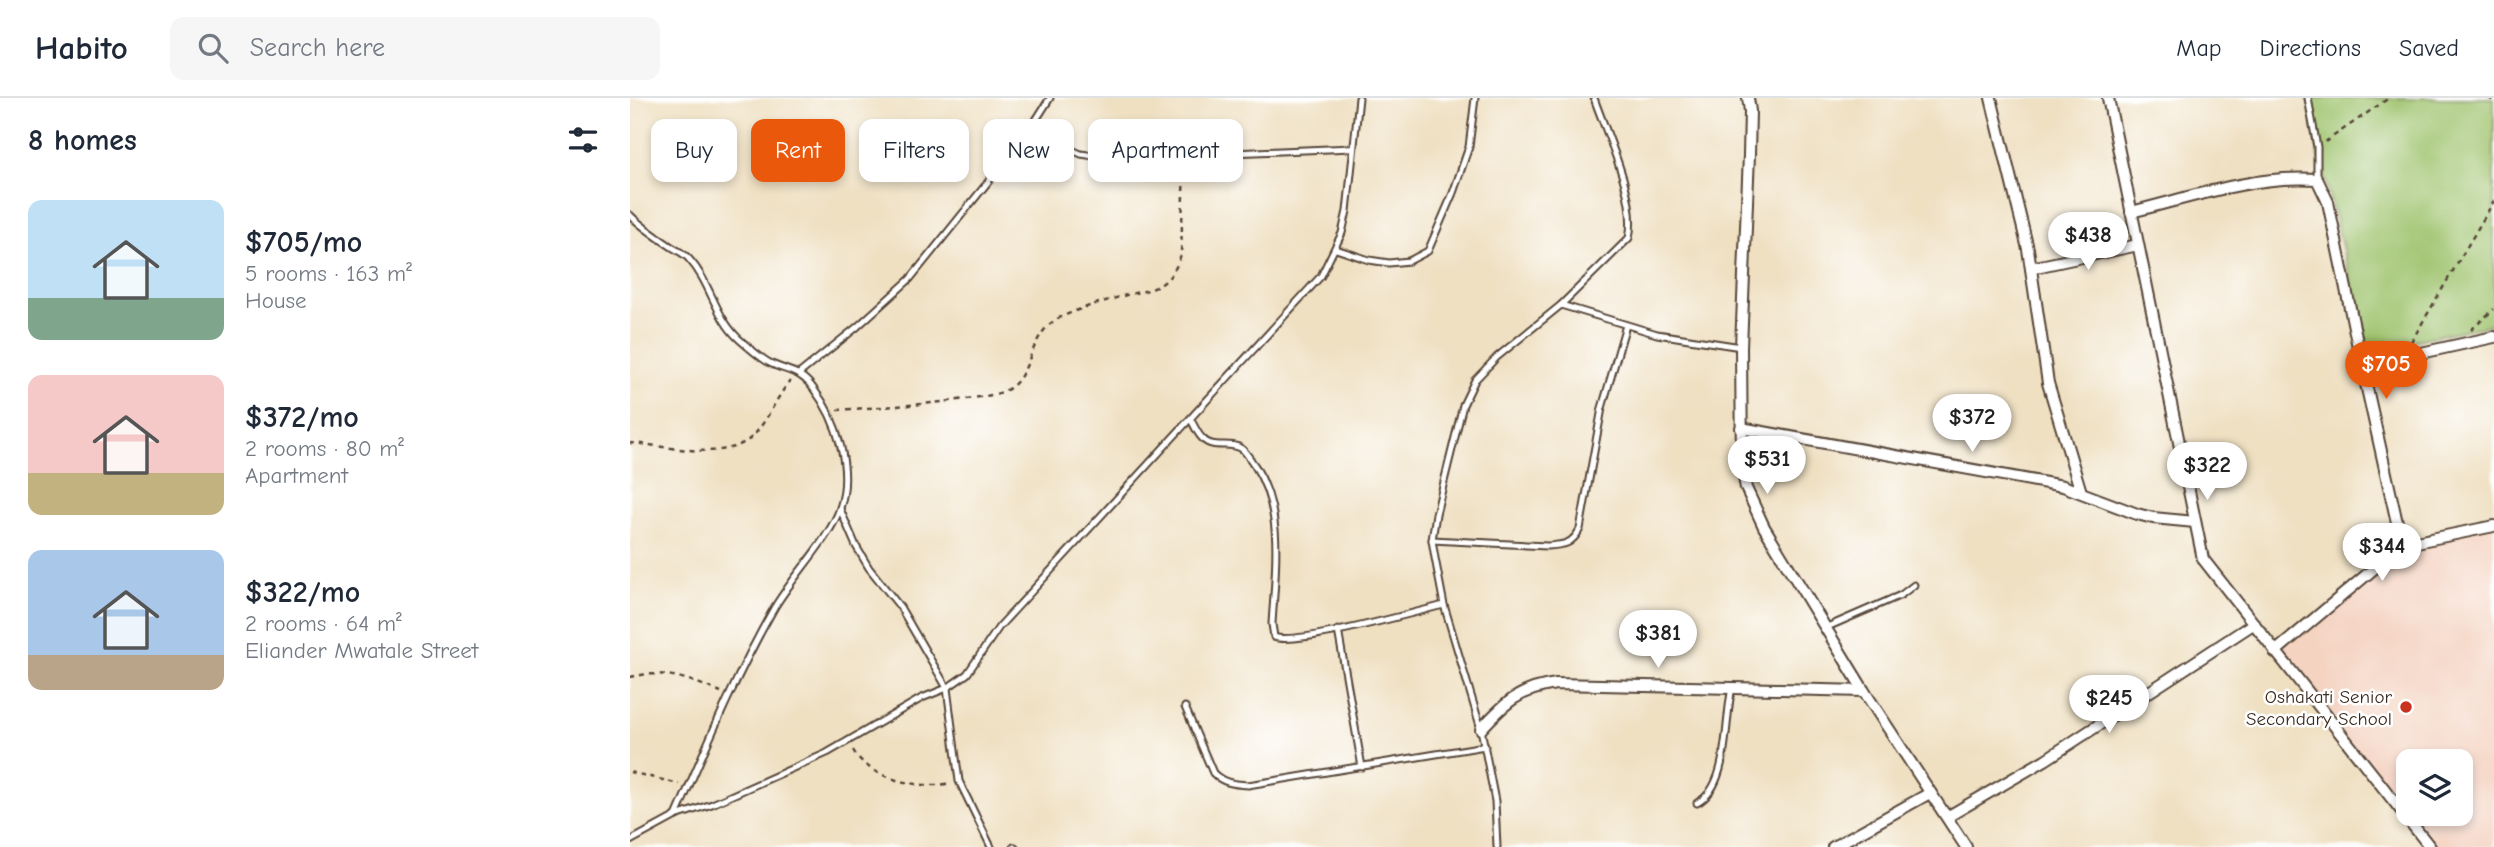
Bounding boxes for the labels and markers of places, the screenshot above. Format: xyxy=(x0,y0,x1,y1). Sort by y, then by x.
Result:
pin: $438 xyxy=(2047,212,2129,272)
pin: $705 xyxy=(2345,342,2427,401)
pin: $372 xyxy=(1931,394,2013,454)
pin: $531 xyxy=(1726,436,1808,496)
pin: $322 xyxy=(2166,442,2248,502)
pin: $344 xyxy=(2341,524,2423,583)
pin: $381 xyxy=(1617,610,1699,670)
pin: $245 xyxy=(2068,676,2150,735)
place label: Oshakati Senior Secondary School xyxy=(2246,686,2392,730)
marker: Oshakati Senior Secondary School xyxy=(2398,699,2414,715)

